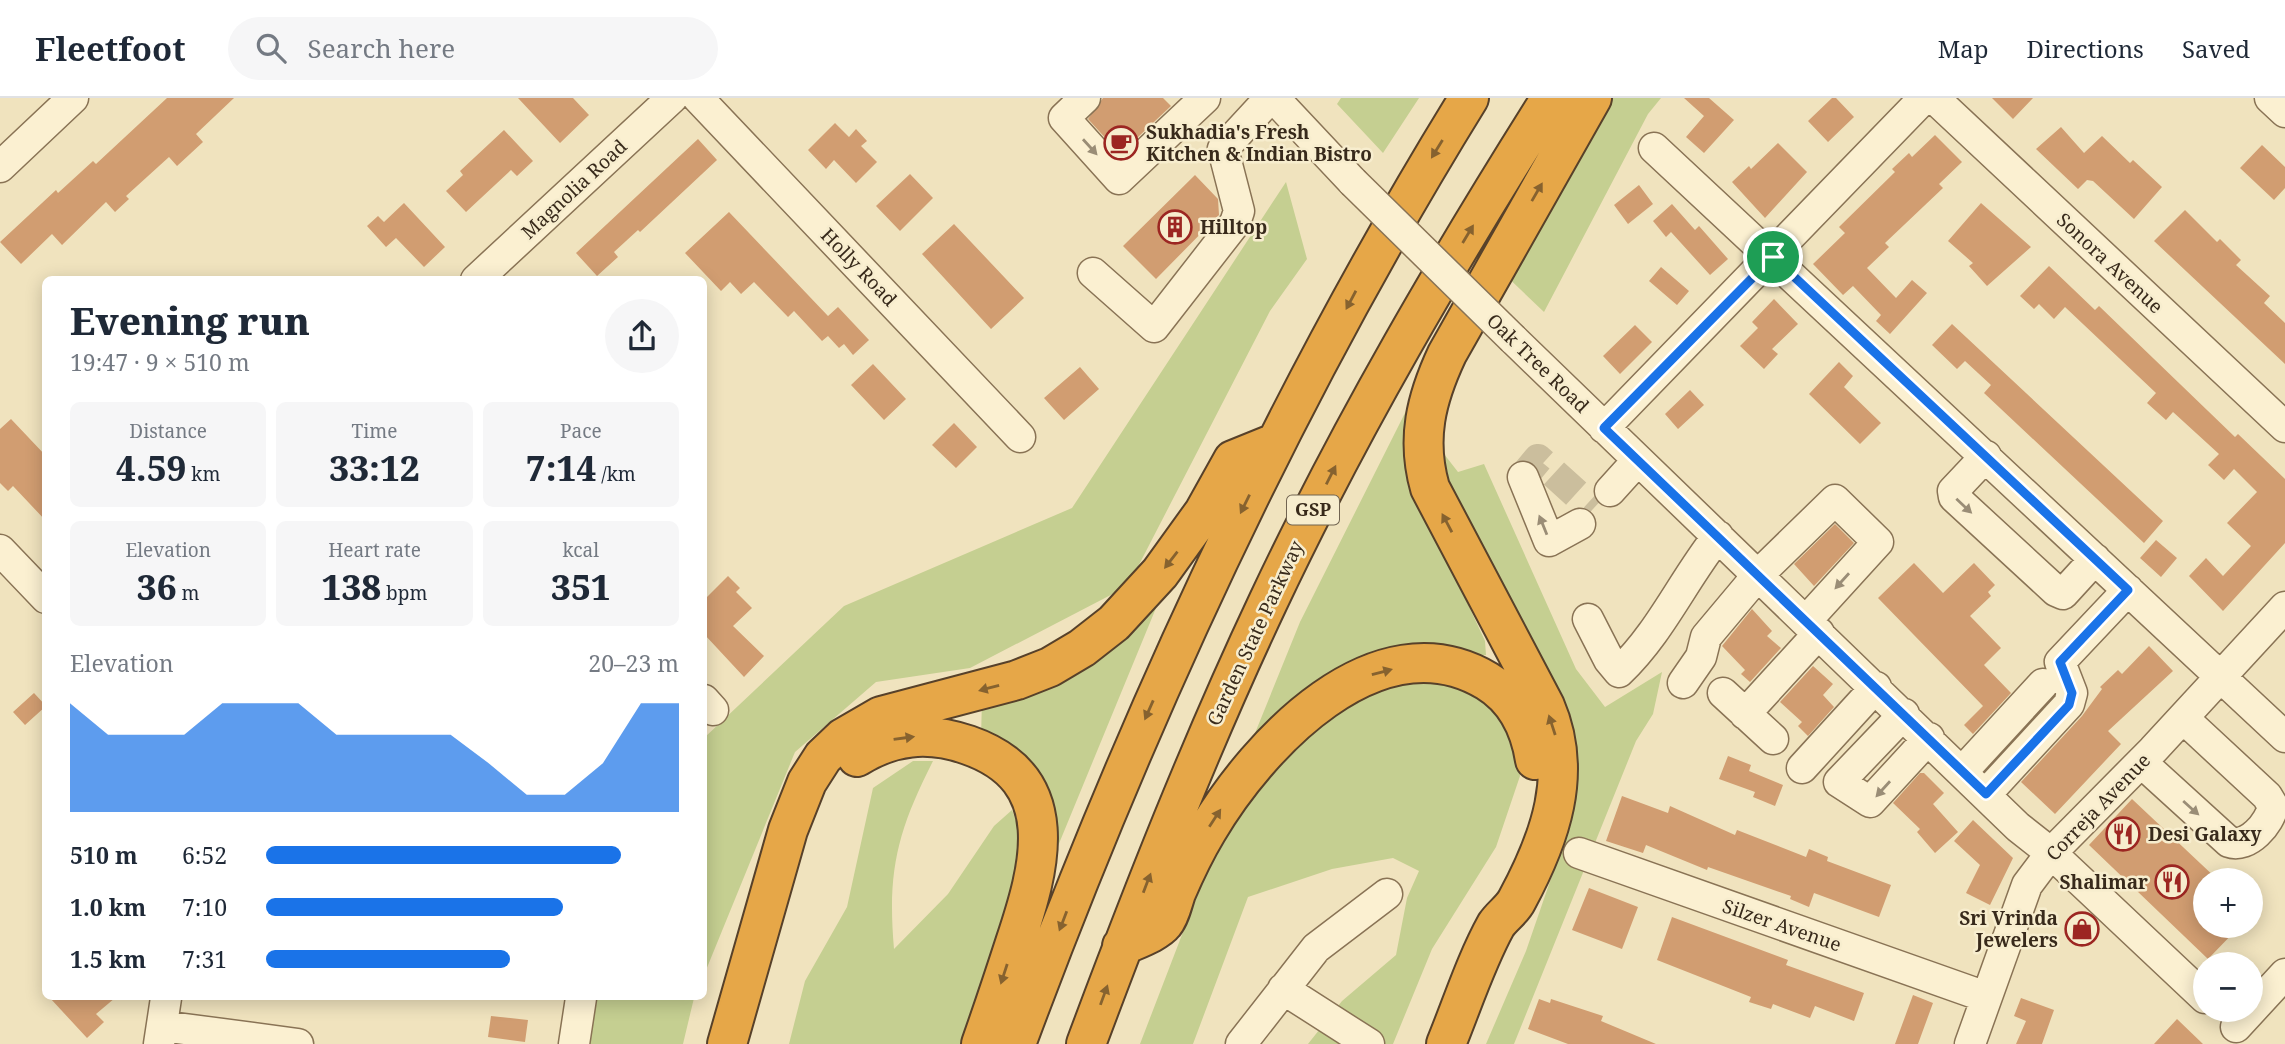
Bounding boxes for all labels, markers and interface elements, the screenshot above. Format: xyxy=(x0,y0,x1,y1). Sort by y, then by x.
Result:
search box xyxy=(228,17,718,80)
text: Fleetfoot xyxy=(35,26,186,71)
icon: search xyxy=(252,29,290,67)
text: Search here xyxy=(308,30,455,66)
text: Map xyxy=(1938,32,1989,65)
text: Directions xyxy=(2027,32,2144,65)
text: Saved xyxy=(2182,32,2250,65)
place label: Sukhadia's Fresh Kitchen & Indian Bistro xyxy=(1146,119,1372,167)
cafe icon: Sukhadia's Fresh Kitchen & Indian Bistro xyxy=(1102,124,1140,162)
street label: Magnolia Road xyxy=(516,133,633,245)
one-way arrow xyxy=(1081,138,1097,155)
one-way arrow xyxy=(1431,139,1444,159)
one-way arrow xyxy=(1531,183,1543,202)
street label: Sonora Avenue xyxy=(2051,207,2169,319)
building icon: Hilltop xyxy=(1156,208,1194,246)
place label: Hilltop xyxy=(1200,214,1267,240)
street label: Holly Road xyxy=(815,222,903,312)
one-way arrow xyxy=(1461,225,1474,244)
pin xyxy=(1743,227,1803,287)
icon: arrive xyxy=(1754,238,1792,276)
one-way arrow xyxy=(1345,291,1357,310)
text: Evening run xyxy=(70,294,310,346)
button: share xyxy=(605,299,679,373)
street label: Oak Tree Road xyxy=(1481,308,1595,419)
text: 19:47 · 9 × 510 m xyxy=(70,346,250,378)
text: Distance xyxy=(129,418,207,444)
text: Time xyxy=(352,418,397,444)
text: Pace xyxy=(560,418,602,444)
text: 4.59 xyxy=(116,444,186,491)
text: 33:12 xyxy=(329,444,420,491)
text: 7:14 xyxy=(526,444,596,491)
text: km xyxy=(186,461,220,487)
text: /km xyxy=(596,461,636,487)
one-way arrow xyxy=(1326,465,1337,485)
one-way arrow xyxy=(1239,494,1250,514)
road number: GSP xyxy=(1287,496,1339,524)
one-way arrow xyxy=(1955,498,1972,514)
one-way arrow xyxy=(1441,513,1453,533)
one-way arrow xyxy=(1537,515,1548,536)
street label: Garden State Parkway xyxy=(1201,536,1309,730)
text: Elevation xyxy=(125,537,211,563)
text: Heart rate xyxy=(328,537,421,563)
text: kcal xyxy=(562,537,599,563)
one-way arrow xyxy=(1163,550,1178,568)
text: 36 xyxy=(137,563,177,610)
text: 138 xyxy=(322,563,381,610)
text: 351 xyxy=(551,563,611,610)
one-way arrow xyxy=(1834,572,1850,590)
text: m xyxy=(177,580,199,606)
text: bpm xyxy=(381,580,427,606)
text: Elevation xyxy=(70,647,174,679)
text: 20–23 m xyxy=(588,647,679,679)
one-way arrow xyxy=(1372,666,1393,676)
one-way arrow xyxy=(978,683,1000,694)
one-way arrow xyxy=(1143,700,1154,721)
one-way arrow xyxy=(1547,714,1557,735)
one-way arrow xyxy=(893,732,915,743)
street label: Correja Avenue xyxy=(2040,748,2156,866)
one-way arrow xyxy=(1875,780,1891,798)
one-way arrow xyxy=(2183,800,2200,815)
one-way arrow xyxy=(1208,809,1222,827)
restaurant icon: Desi Galaxy xyxy=(2104,815,2142,853)
place label: Desi Galaxy xyxy=(2148,821,2262,847)
text: 510 m xyxy=(70,839,138,871)
text: 6:52 xyxy=(182,839,227,871)
restaurant icon: Shalimar xyxy=(2153,863,2191,901)
map controls xyxy=(2193,868,2263,1022)
button: + xyxy=(2193,868,2263,938)
place label: Shalimar xyxy=(2059,869,2148,895)
one-way arrow xyxy=(1142,872,1153,893)
text: 1.0 km xyxy=(70,891,146,923)
text: 7:10 xyxy=(182,891,227,923)
street label: Silzer Avenue xyxy=(1719,893,1845,957)
place label: Sri Vrinda Jewelers xyxy=(1959,905,2058,953)
shop icon: Sri Vrinda Jewelers xyxy=(2063,910,2101,948)
one-way arrow xyxy=(1058,911,1069,932)
text: 1.5 km xyxy=(70,943,146,975)
text: 7:31 xyxy=(182,943,227,975)
button: − xyxy=(2193,952,2263,1022)
one-way arrow xyxy=(999,964,1009,985)
one-way arrow xyxy=(1099,985,1110,1006)

